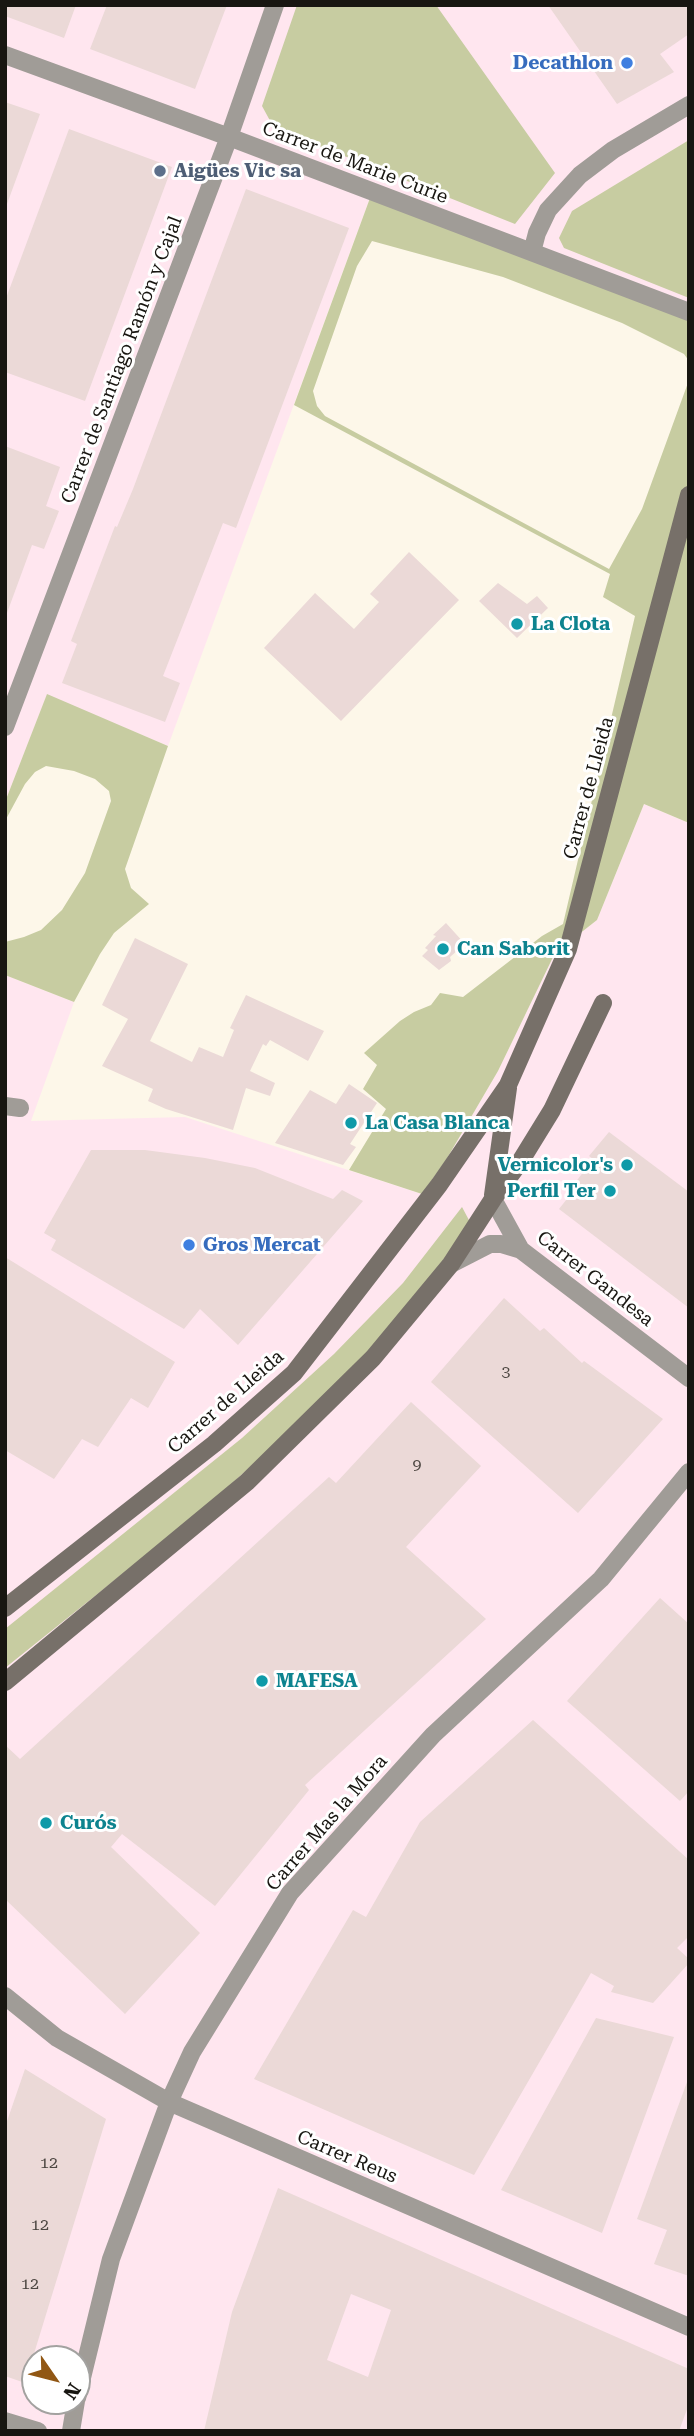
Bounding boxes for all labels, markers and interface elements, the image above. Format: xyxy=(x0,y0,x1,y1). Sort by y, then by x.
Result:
place label: Decathlon xyxy=(513,52,613,74)
marker: Decathlon xyxy=(619,55,635,71)
street label: Carrer de Marie Curie xyxy=(259,117,451,209)
place label: Aigües Vic sa xyxy=(174,160,301,182)
marker: Aigües Vic sa xyxy=(152,163,168,179)
street label: Carrer de Santiago Ramón y Cajal xyxy=(57,213,187,507)
place label: La Clota xyxy=(531,613,610,635)
marker: La Clota xyxy=(509,616,525,632)
street label: Carrer de Lleida xyxy=(559,714,619,862)
place label: Can Saborit xyxy=(457,938,570,960)
marker: Can Saborit xyxy=(435,941,451,957)
place label: La Casa Blanca xyxy=(365,1112,510,1134)
marker: La Casa Blanca xyxy=(343,1115,359,1131)
place label: Vernicolor's xyxy=(498,1154,613,1176)
marker: Vernicolor's xyxy=(619,1157,635,1173)
place label: Perfil Ter xyxy=(507,1180,596,1202)
marker: Perfil Ter xyxy=(602,1183,618,1199)
street label: Carrer Gandesa xyxy=(532,1226,658,1332)
place label: Gros Mercat xyxy=(203,1234,321,1256)
marker: Gros Mercat xyxy=(181,1237,197,1253)
street label: Carrer de Lleida xyxy=(163,1345,289,1459)
house number: 3 xyxy=(502,1362,510,1382)
house number: 9 xyxy=(413,1455,421,1475)
place label: MAFESA xyxy=(276,1670,358,1692)
marker: MAFESA xyxy=(254,1673,270,1689)
street label: Carrer Mas la Mora xyxy=(262,1750,392,1896)
place label: Curós xyxy=(60,1812,117,1834)
marker: Curós xyxy=(38,1815,54,1831)
street label: Carrer Reus xyxy=(293,2126,401,2188)
house number: 12 xyxy=(40,2153,58,2173)
house number: 12 xyxy=(31,2215,49,2235)
house number: 12 xyxy=(21,2274,39,2294)
north arrow xyxy=(21,2345,91,2415)
text: N xyxy=(58,2379,86,2404)

